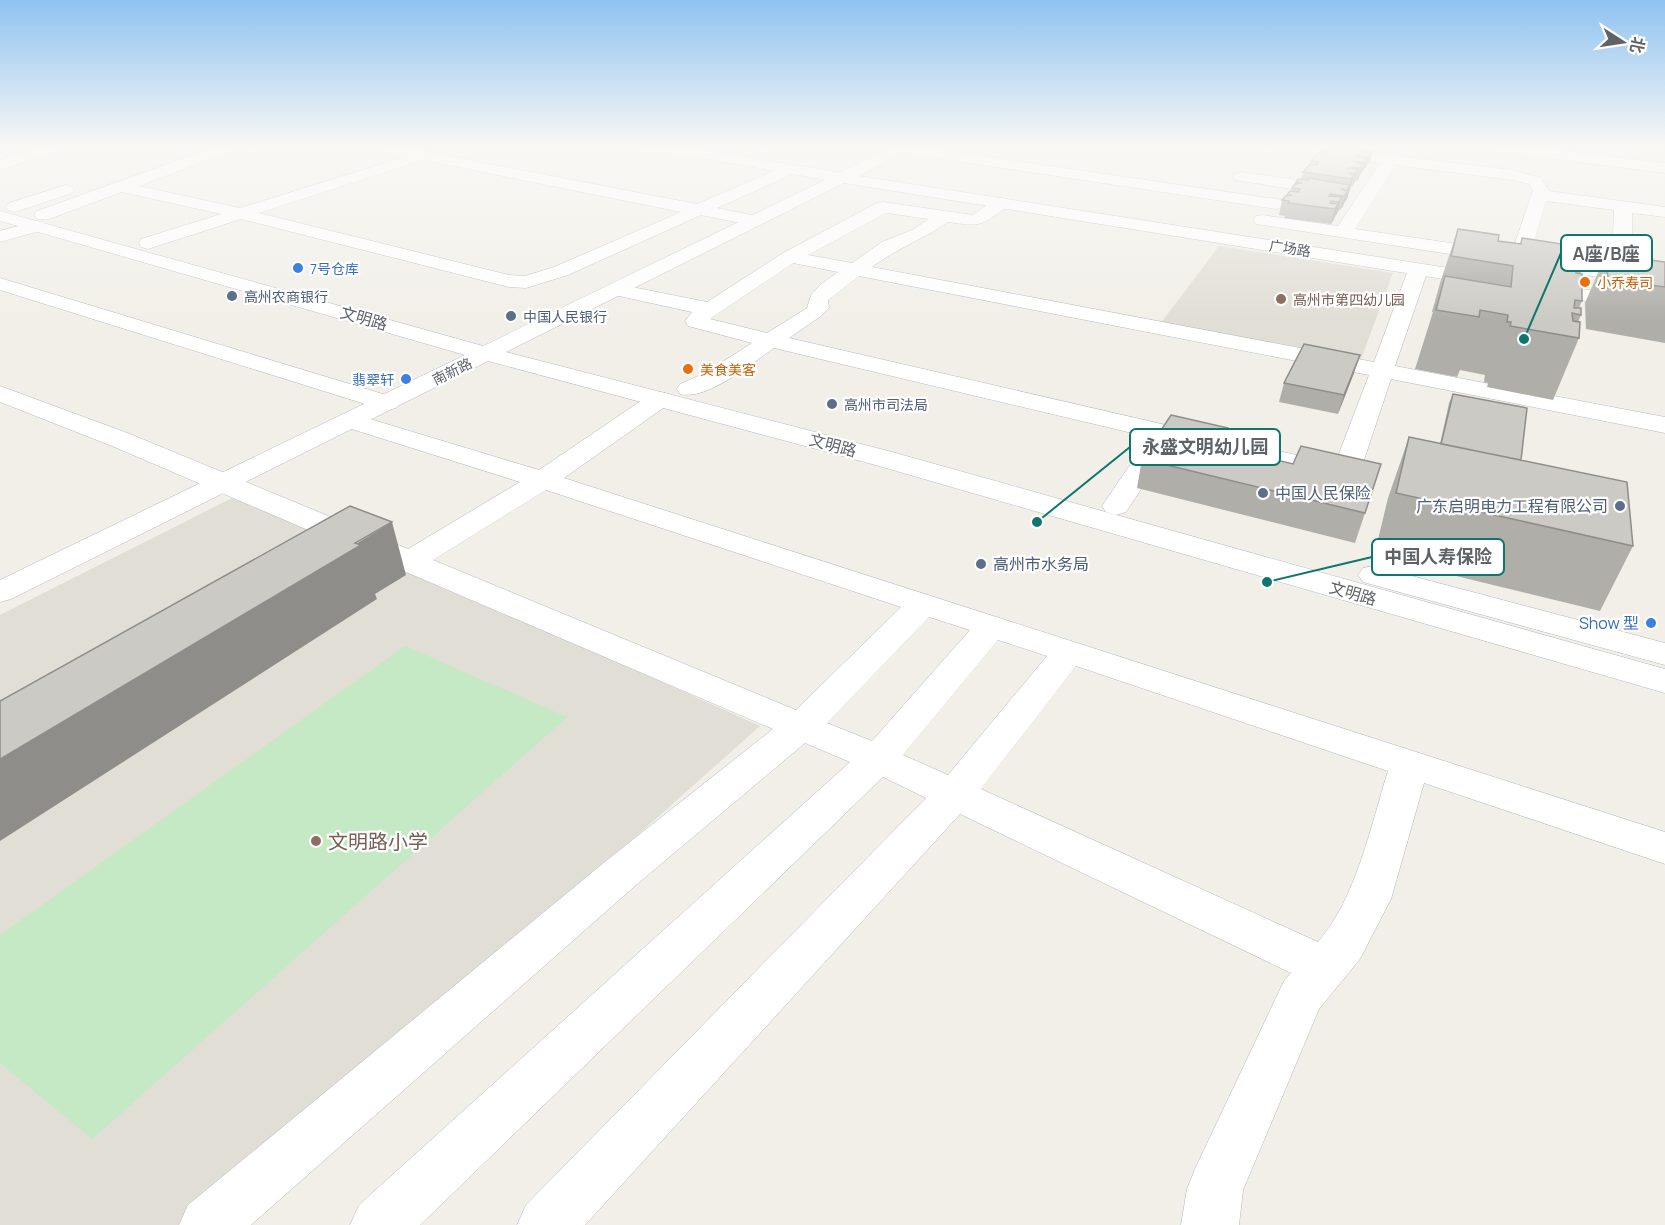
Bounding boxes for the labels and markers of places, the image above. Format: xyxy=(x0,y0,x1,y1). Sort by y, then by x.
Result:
callout: A座/B座 xyxy=(1561,235,1652,271)
place label: 7号仓库 xyxy=(310,259,359,278)
marker: 7号仓库 xyxy=(291,261,305,275)
place label: 小乔寿司 xyxy=(1597,273,1653,292)
marker: 小乔寿司 xyxy=(1578,275,1592,289)
place label: 高州农商银行 xyxy=(244,287,328,306)
marker: 高州农商银行 xyxy=(225,289,239,303)
place label: 高州市第四幼儿园 xyxy=(1293,290,1405,309)
marker: 高州市第四幼儿园 xyxy=(1274,292,1288,306)
place label: 中国人民银行 xyxy=(523,307,607,326)
marker: 中国人民银行 xyxy=(504,309,518,323)
place label: 美食美客 xyxy=(700,360,756,379)
marker: 美食美客 xyxy=(681,362,695,376)
place label: 翡翠轩 xyxy=(352,370,394,389)
marker: 翡翠轩 xyxy=(399,372,413,386)
place label: 高州市司法局 xyxy=(844,395,928,414)
marker: 高州市司法局 xyxy=(825,397,839,411)
callout: 永盛文明幼儿园 xyxy=(1130,429,1280,465)
place label: 中国人民保险 xyxy=(1275,482,1371,504)
marker: 中国人民保险 xyxy=(1256,486,1270,500)
place label: 广东启明电力工程有限公司 xyxy=(1416,495,1608,517)
marker: 广东启明电力工程有限公司 xyxy=(1613,499,1627,513)
callout: 中国人寿保险 xyxy=(1372,539,1504,575)
place label: 高州市水务局 xyxy=(993,553,1089,575)
marker: 高州市水务局 xyxy=(974,557,988,571)
place label: Show 型 xyxy=(1579,612,1639,634)
marker: Show 型 xyxy=(1644,616,1658,630)
place label: 文明路小学 xyxy=(328,828,428,855)
marker: 文明路小学 xyxy=(309,834,323,848)

